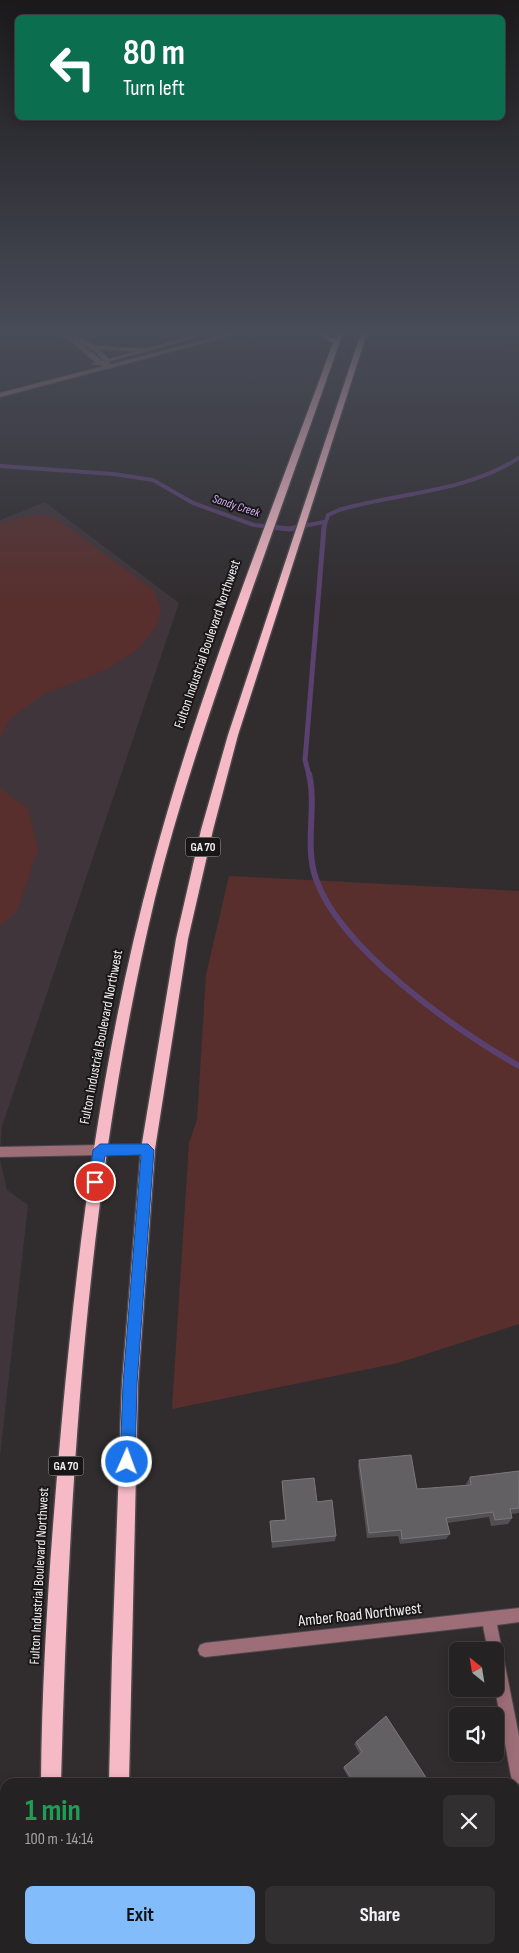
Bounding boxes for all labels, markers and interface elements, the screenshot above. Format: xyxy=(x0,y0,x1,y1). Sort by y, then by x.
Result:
text: 80 m xyxy=(123,32,185,75)
icon: left xyxy=(40,35,105,100)
text: Turn left xyxy=(123,75,185,102)
water label: Sandy Creek xyxy=(210,491,262,521)
street label: Fulton Industrial Boulevard Northwest xyxy=(170,557,244,731)
road number: GA 70 xyxy=(186,838,220,856)
street label: Fulton Industrial Boulevard Northwest xyxy=(76,948,126,1126)
pin xyxy=(74,1161,116,1203)
icon: arrive xyxy=(81,1168,109,1196)
position arrow xyxy=(100,1435,152,1487)
road number: GA 70 xyxy=(48,1456,84,1475)
street label: Fulton Industrial Boulevard Northwest xyxy=(26,1487,52,1665)
street label: Amber Road Northwest xyxy=(296,1599,423,1631)
north arrow xyxy=(449,1642,504,1698)
map controls xyxy=(449,1642,504,1762)
button: sound xyxy=(449,1707,504,1762)
text: 1 min xyxy=(25,1793,81,1829)
button: close xyxy=(443,1795,495,1847)
text: 100 m · 14:14 xyxy=(25,1830,94,1849)
button: Exit xyxy=(25,1886,255,1944)
button: Share xyxy=(265,1886,495,1944)

